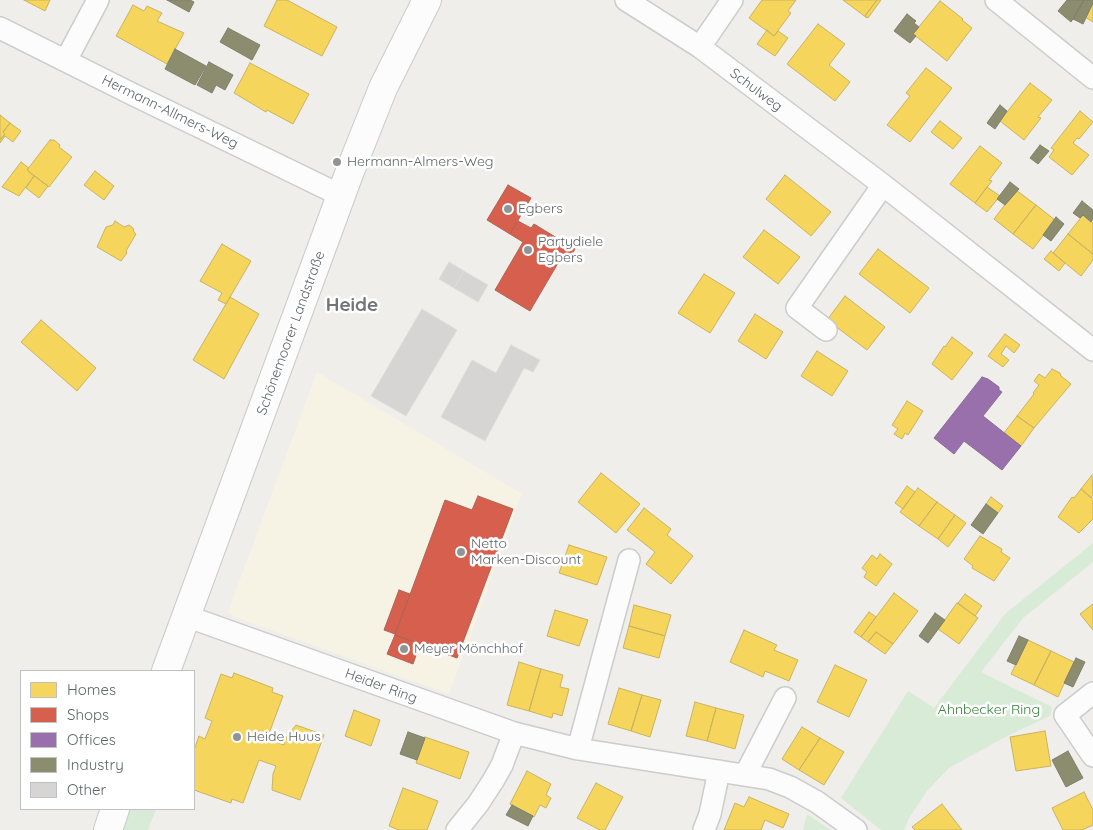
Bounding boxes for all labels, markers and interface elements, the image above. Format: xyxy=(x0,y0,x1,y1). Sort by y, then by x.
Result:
street label: Schulweg xyxy=(727,65,785,115)
street label: Hermann-Allmers-Weg xyxy=(99,72,241,152)
place label: Hermann-Almers-Weg xyxy=(347,154,494,170)
marker: Hermann-Almers-Weg xyxy=(331,156,343,168)
place label: Egbers xyxy=(518,201,563,217)
marker: Egbers xyxy=(502,203,514,215)
place label: Partydiele Egbers xyxy=(538,234,603,266)
marker: Partydiele Egbers xyxy=(522,244,534,256)
street label: Schönemoorer Landstraße xyxy=(253,249,329,417)
district label: Heide xyxy=(326,294,378,316)
place label: Netto Marken-Discount xyxy=(471,536,581,568)
marker: Netto Marken-Discount xyxy=(455,546,467,558)
place label: Meyer Mönchhof xyxy=(414,641,523,657)
marker: Meyer Mönchhof xyxy=(398,643,410,655)
street label: Heider Ring xyxy=(343,665,419,707)
legend xyxy=(20,670,195,810)
text: Homes xyxy=(67,680,116,699)
park label: Ahnbecker Ring xyxy=(938,702,1040,718)
text: Shops xyxy=(67,705,109,724)
place label: Heide Huus xyxy=(247,729,321,745)
text: Offices xyxy=(67,730,116,749)
marker: Heide Huus xyxy=(231,731,243,743)
text: Industry xyxy=(67,755,124,774)
text: Other xyxy=(67,780,106,799)

